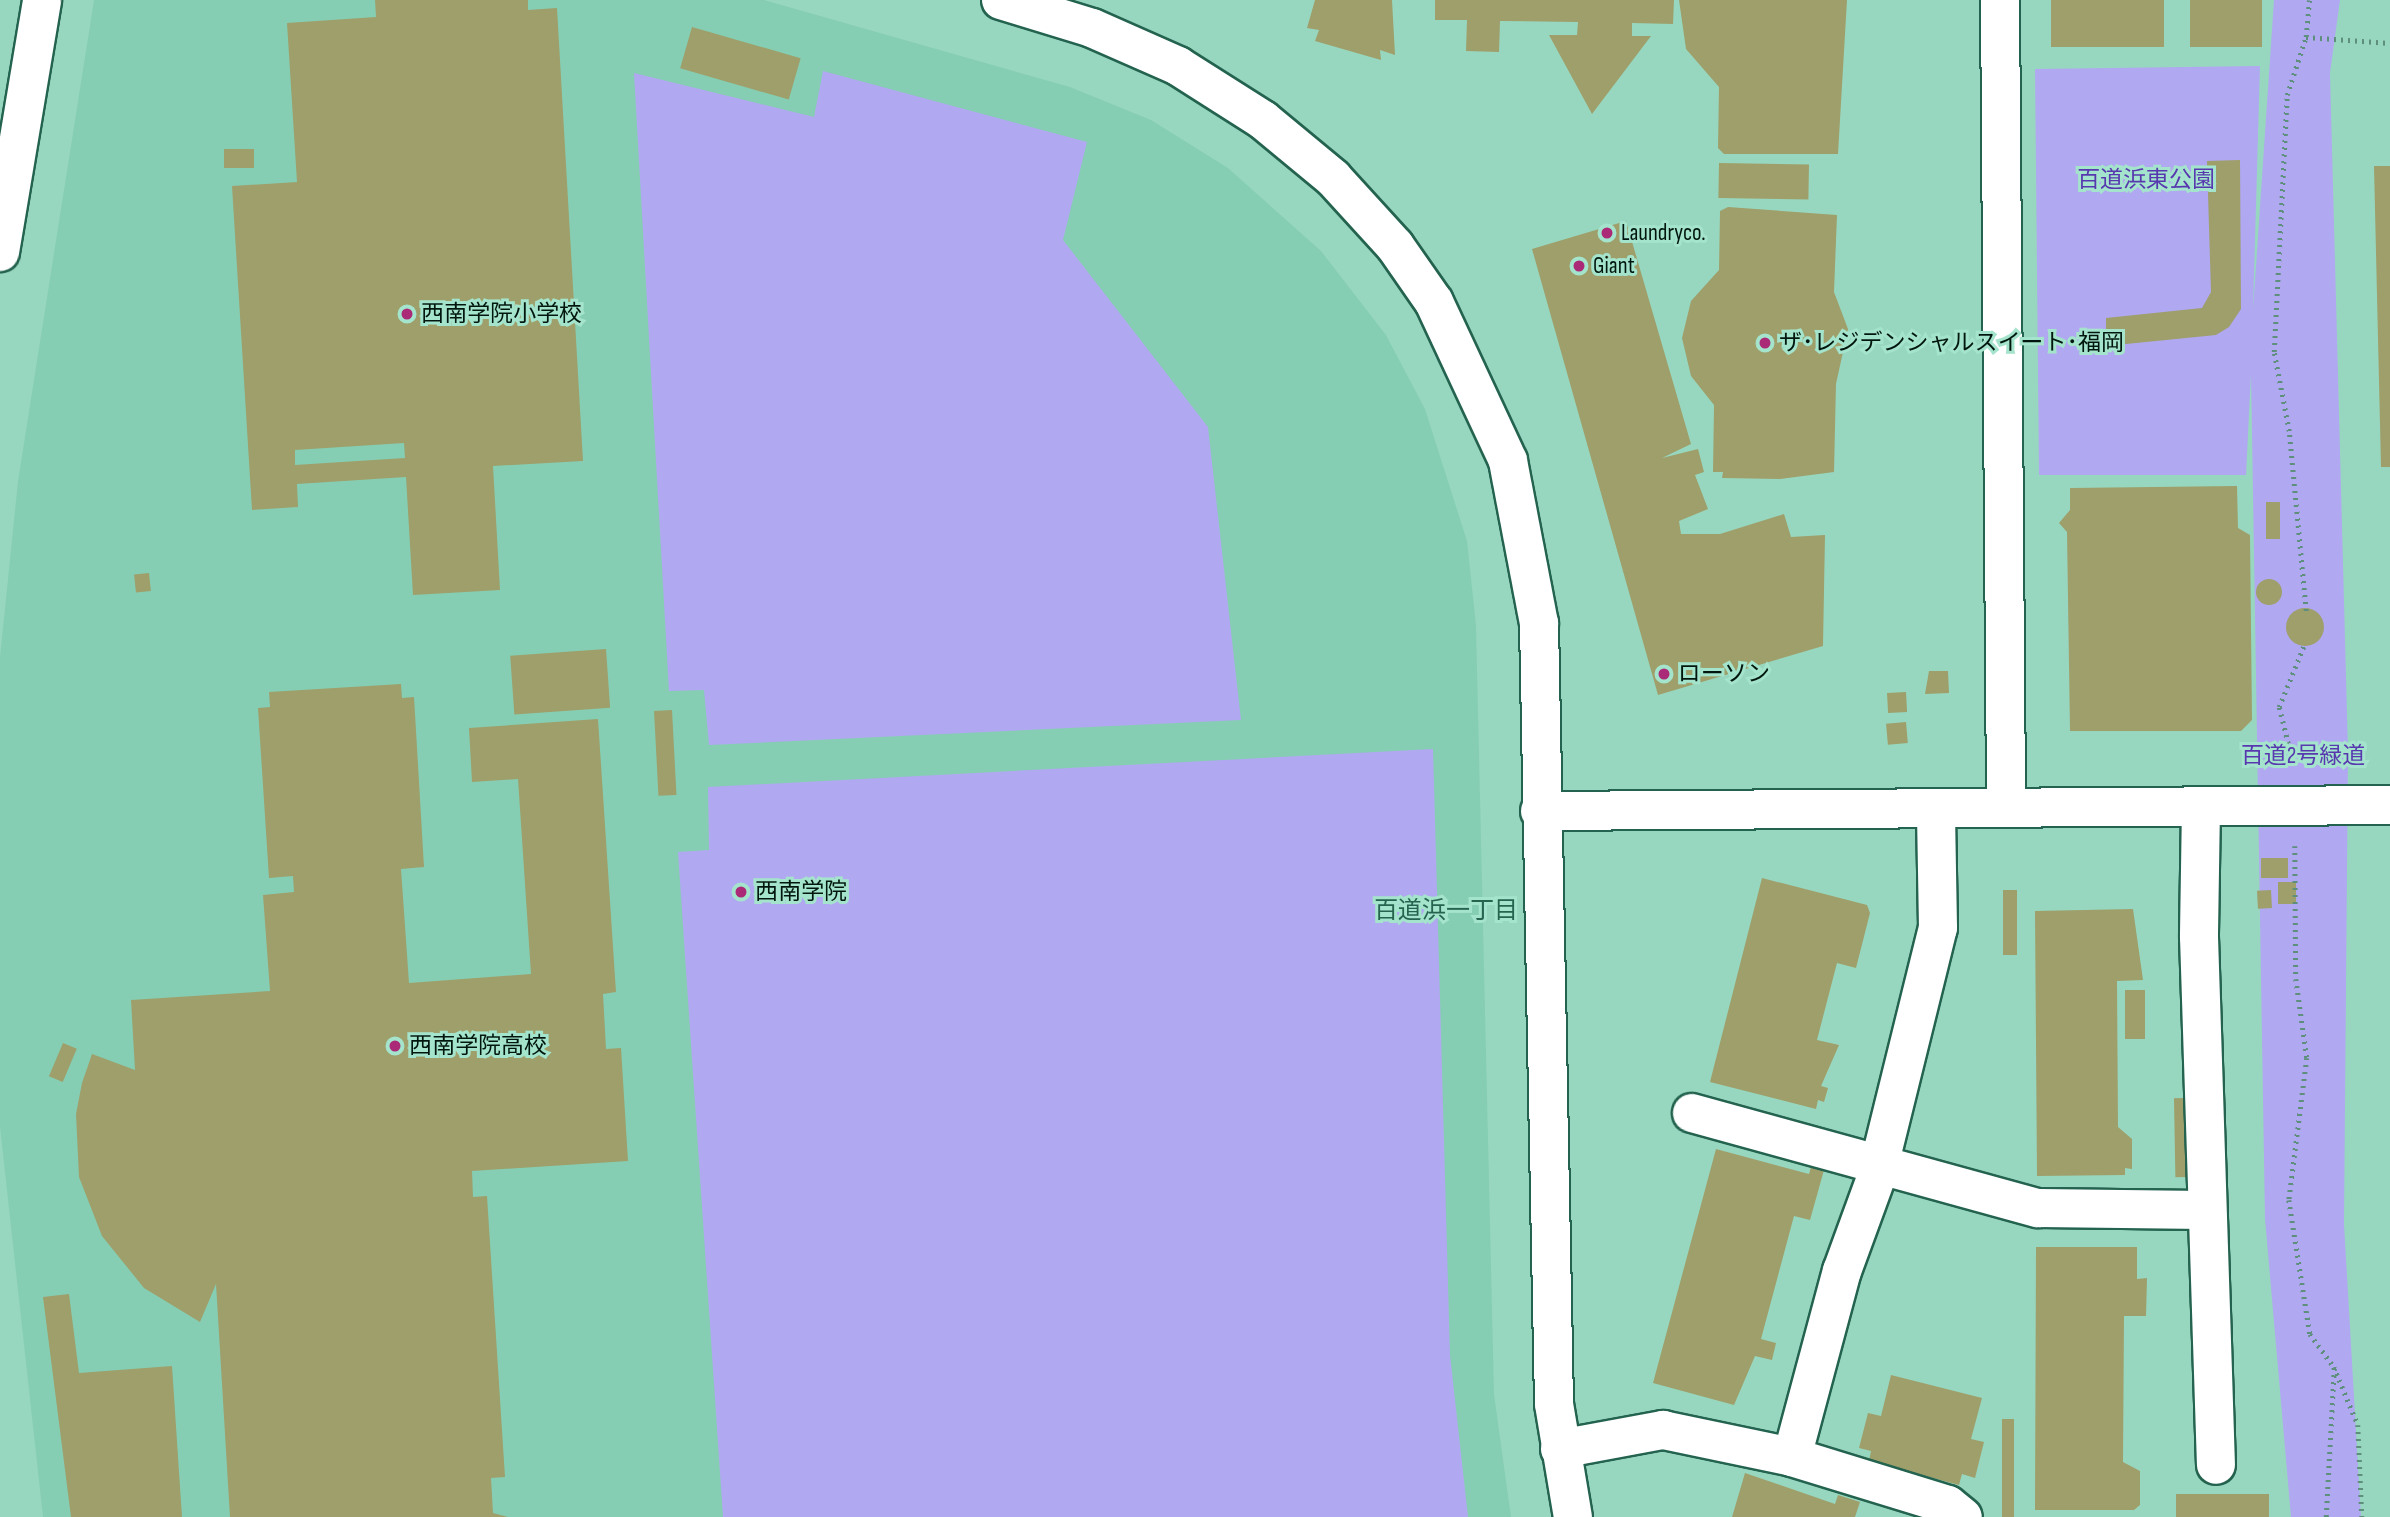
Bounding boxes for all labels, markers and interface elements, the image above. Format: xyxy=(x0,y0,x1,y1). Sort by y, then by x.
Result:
park label: 百道浜東公園 xyxy=(2077,166,2215,194)
place label: Laundryco. xyxy=(1621,219,1706,247)
marker: Laundryco. xyxy=(1599,225,1615,241)
place label: Giant xyxy=(1593,252,1635,280)
marker: Giant xyxy=(1571,258,1587,274)
place label: 西南学院小学校 xyxy=(421,300,582,328)
marker: 西南学院小学校 xyxy=(399,306,415,322)
place label: ザ･レジデンシャルスイート･福岡 xyxy=(1779,329,2124,357)
marker: ザ･レジデンシャルスイート･福岡 xyxy=(1757,335,1773,351)
place label: ローソン xyxy=(1678,660,1770,688)
marker: ローソン xyxy=(1656,666,1672,682)
park label: 百道2号緑道 xyxy=(2241,742,2365,770)
place label: 西南学院 xyxy=(755,878,847,906)
marker: 西南学院 xyxy=(733,884,749,900)
district label: 百道浜一丁目 xyxy=(1374,897,1518,925)
place label: 西南学院高校 xyxy=(409,1032,547,1060)
marker: 西南学院高校 xyxy=(387,1038,403,1054)

